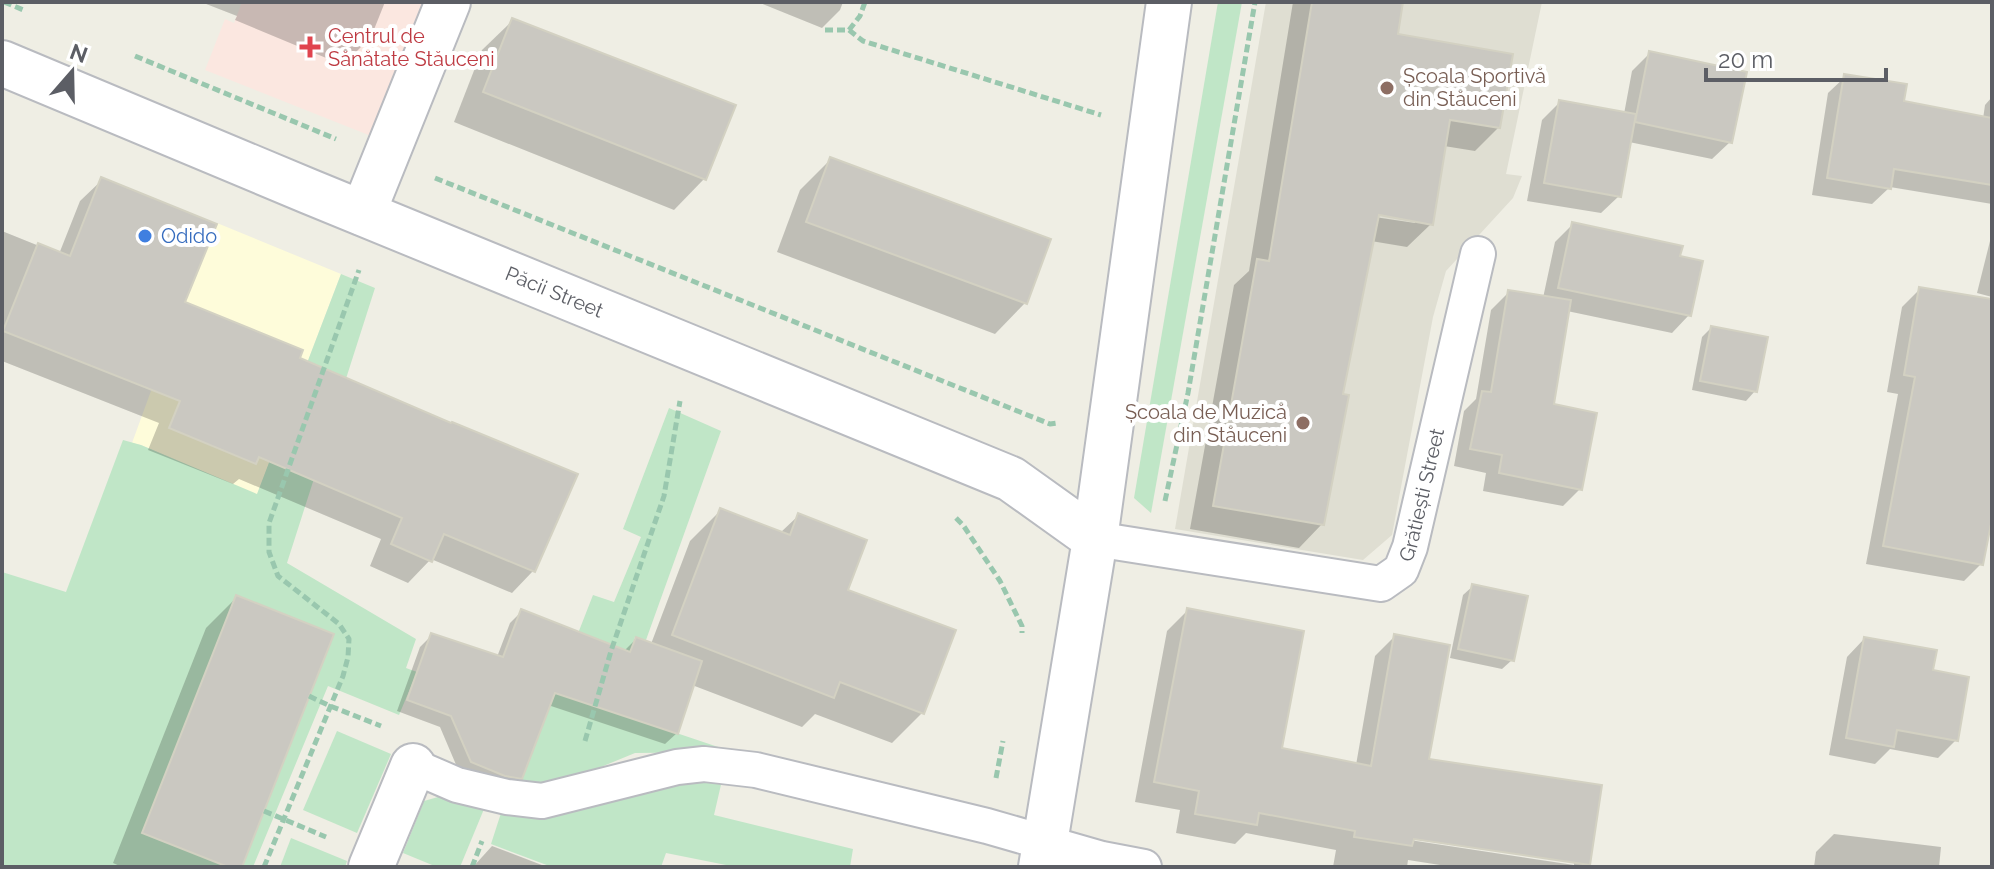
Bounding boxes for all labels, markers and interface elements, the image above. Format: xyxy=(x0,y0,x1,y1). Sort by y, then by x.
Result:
place label: Centrul de Sănătate Stăuceni xyxy=(328,24,495,71)
north arrow xyxy=(32,32,112,112)
scale bar xyxy=(1706,32,1886,82)
marker: Centrul de Sănătate Stăuceni xyxy=(299,36,321,58)
text: N xyxy=(67,38,91,68)
text: 20 m xyxy=(1718,45,1773,74)
place label: Școala Sportivă din Stăuceni xyxy=(1403,64,1546,111)
marker: Școala Sportivă din Stăuceni xyxy=(1378,79,1396,97)
place label: Odido xyxy=(161,224,217,248)
marker: Odido xyxy=(136,227,154,245)
street label: Păcii Street xyxy=(502,261,607,323)
place label: Școala de Muzică din Stăuceni xyxy=(1125,400,1287,447)
marker: Școala de Muzică din Stăuceni xyxy=(1294,414,1312,432)
street label: Grătiești Street xyxy=(1393,426,1449,565)

